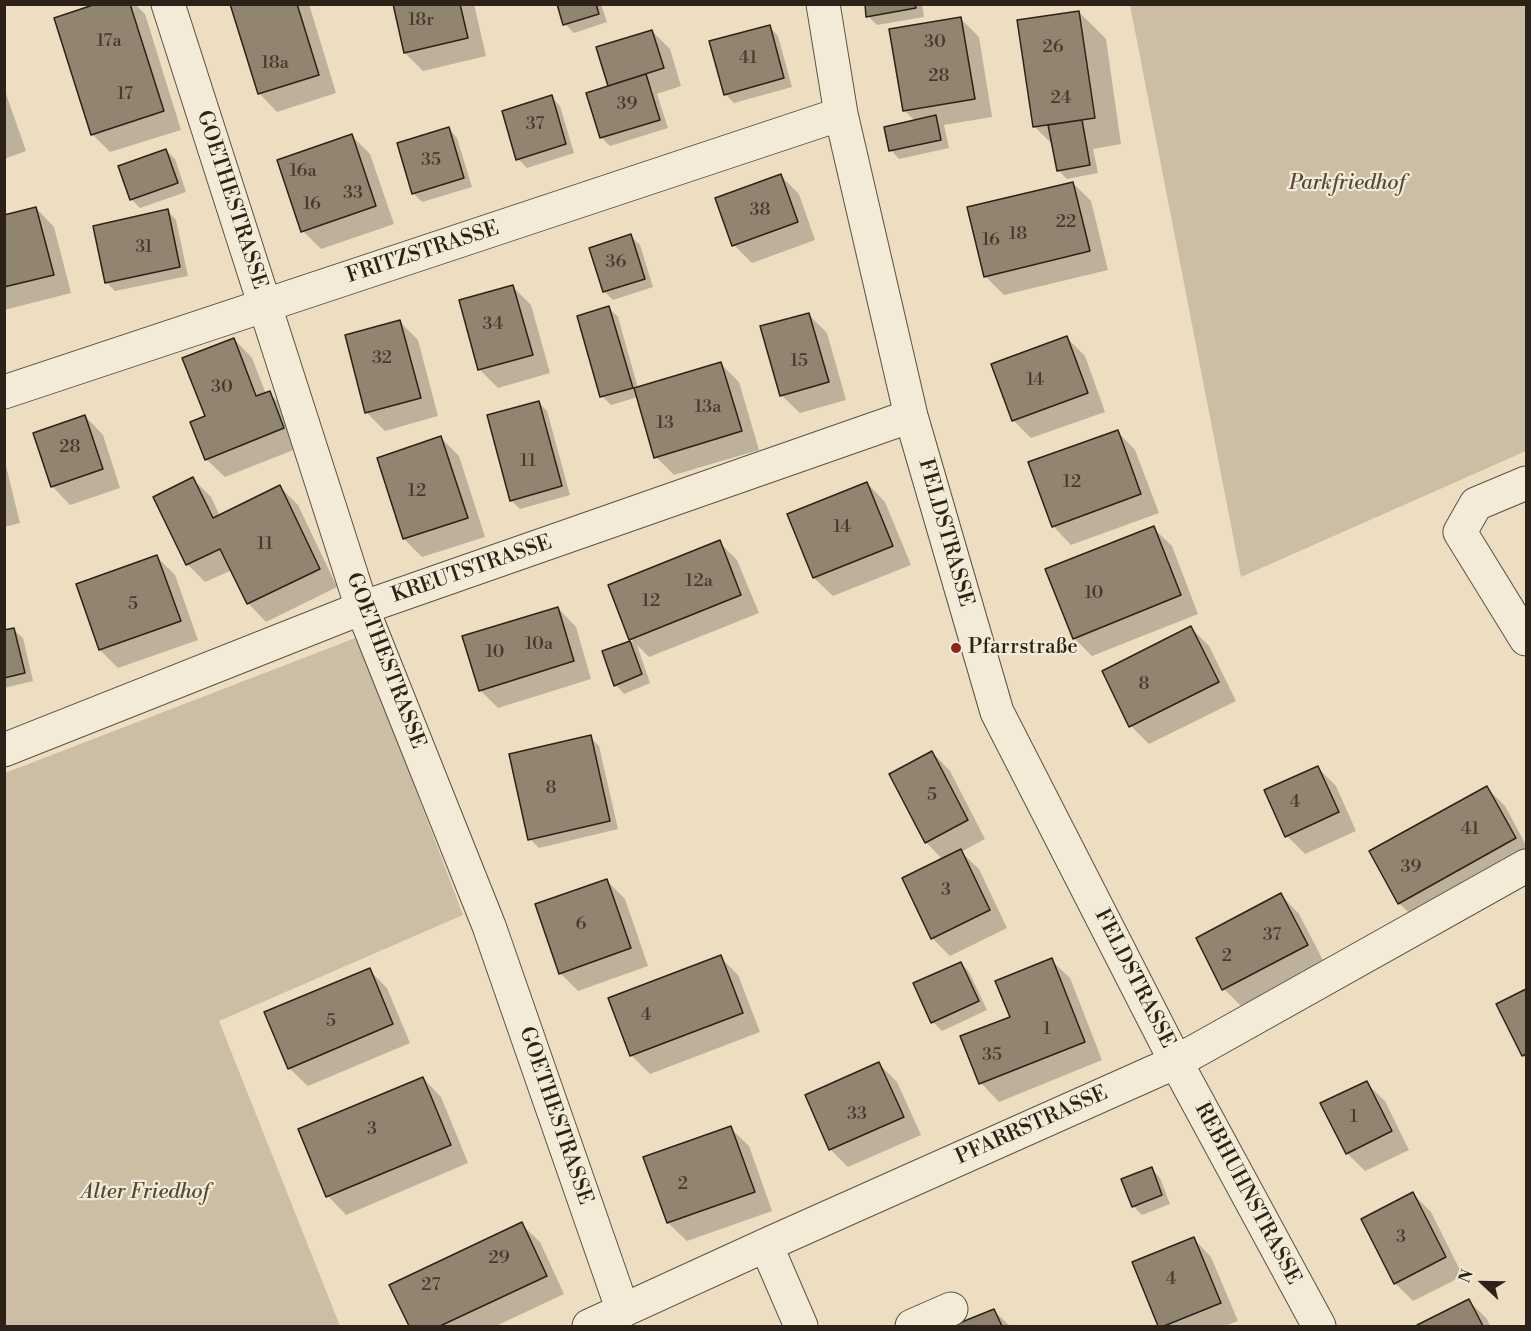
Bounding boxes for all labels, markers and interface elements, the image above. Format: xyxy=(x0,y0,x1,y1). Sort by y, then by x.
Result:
house number: 18r xyxy=(408,10,434,32)
house number: 17a xyxy=(96,31,122,53)
house number: 30 xyxy=(924,32,946,54)
house number: 26 xyxy=(1042,37,1064,59)
house number: 41 xyxy=(739,48,757,70)
house number: 18a xyxy=(261,53,289,75)
house number: 28 xyxy=(928,66,950,88)
house number: 17 xyxy=(117,84,133,106)
house number: 24 xyxy=(1050,88,1072,110)
house number: 39 xyxy=(617,94,637,116)
street label: GOETHESTRASSE xyxy=(190,107,272,293)
house number: 37 xyxy=(526,114,544,136)
house number: 35 xyxy=(421,150,441,172)
house number: 16a xyxy=(289,161,317,183)
park label: Parkfriedhof xyxy=(1289,171,1405,197)
house number: 33 xyxy=(343,183,363,205)
house number: 16 xyxy=(303,194,321,216)
house number: 38 xyxy=(750,200,770,222)
house number: 22 xyxy=(1056,212,1076,234)
street label: FRITZSTRASSE xyxy=(344,216,502,290)
house number: 18 xyxy=(1009,224,1027,246)
house number: 16 xyxy=(982,230,1000,252)
house number: 31 xyxy=(135,237,153,259)
house number: 36 xyxy=(606,252,626,274)
house number: 34 xyxy=(483,314,503,336)
house number: 32 xyxy=(372,348,392,370)
house number: 15 xyxy=(790,351,808,373)
house number: 14 xyxy=(1026,370,1044,392)
house number: 30 xyxy=(211,377,233,399)
house number: 13a xyxy=(695,397,721,419)
house number: 13 xyxy=(656,413,674,435)
house number: 28 xyxy=(59,437,81,459)
house number: 11 xyxy=(520,451,536,473)
street label: FELDSTRASSE xyxy=(912,456,978,610)
house number: 12 xyxy=(1063,472,1081,494)
house number: 12 xyxy=(408,481,426,503)
house number: 14 xyxy=(833,517,851,539)
street label: KREUTSTRASSE xyxy=(388,531,556,609)
house number: 11 xyxy=(257,534,273,556)
street label: GOETHESTRASSE xyxy=(340,569,430,753)
house number: 12a xyxy=(685,571,713,593)
house number: 10 xyxy=(1084,583,1104,605)
house number: 12 xyxy=(642,591,660,613)
house number: 5 xyxy=(128,594,138,616)
house number: 10a xyxy=(525,634,553,656)
place label: Pfarrstraße xyxy=(968,635,1078,661)
marker: Pfarrstraße xyxy=(949,641,963,655)
house number: 10 xyxy=(485,642,505,664)
house number: 8 xyxy=(1138,674,1150,696)
house number: 8 xyxy=(545,778,557,800)
house number: 5 xyxy=(927,785,937,807)
house number: 4 xyxy=(1290,792,1300,814)
house number: 41 xyxy=(1461,819,1479,841)
house number: 39 xyxy=(1401,857,1421,879)
house number: 3 xyxy=(941,880,951,902)
street label: FELDSTRASSE xyxy=(1088,905,1180,1053)
house number: 6 xyxy=(576,914,586,936)
house number: 37 xyxy=(1263,925,1281,947)
house number: 2 xyxy=(1222,946,1232,968)
house number: 4 xyxy=(641,1005,651,1027)
house number: 5 xyxy=(326,1011,336,1033)
house number: 1 xyxy=(1043,1019,1051,1041)
street label: GOETHESTRASSE xyxy=(513,1024,597,1208)
house number: 35 xyxy=(982,1045,1002,1067)
street label: PFARRSTRASSE xyxy=(952,1081,1112,1171)
street label: REBHUHNSTRASSE xyxy=(1188,1099,1306,1289)
house number: 33 xyxy=(847,1104,867,1126)
house number: 1 xyxy=(1350,1107,1358,1129)
house number: 3 xyxy=(367,1119,377,1141)
house number: 2 xyxy=(678,1174,688,1196)
park label: Alter Friedhof xyxy=(81,1180,209,1206)
house number: 3 xyxy=(1396,1227,1406,1249)
house number: 29 xyxy=(488,1248,510,1270)
north arrow xyxy=(1453,1253,1513,1313)
text: N xyxy=(1455,1267,1478,1286)
house number: 4 xyxy=(1166,1269,1176,1291)
house number: 27 xyxy=(421,1275,441,1297)

